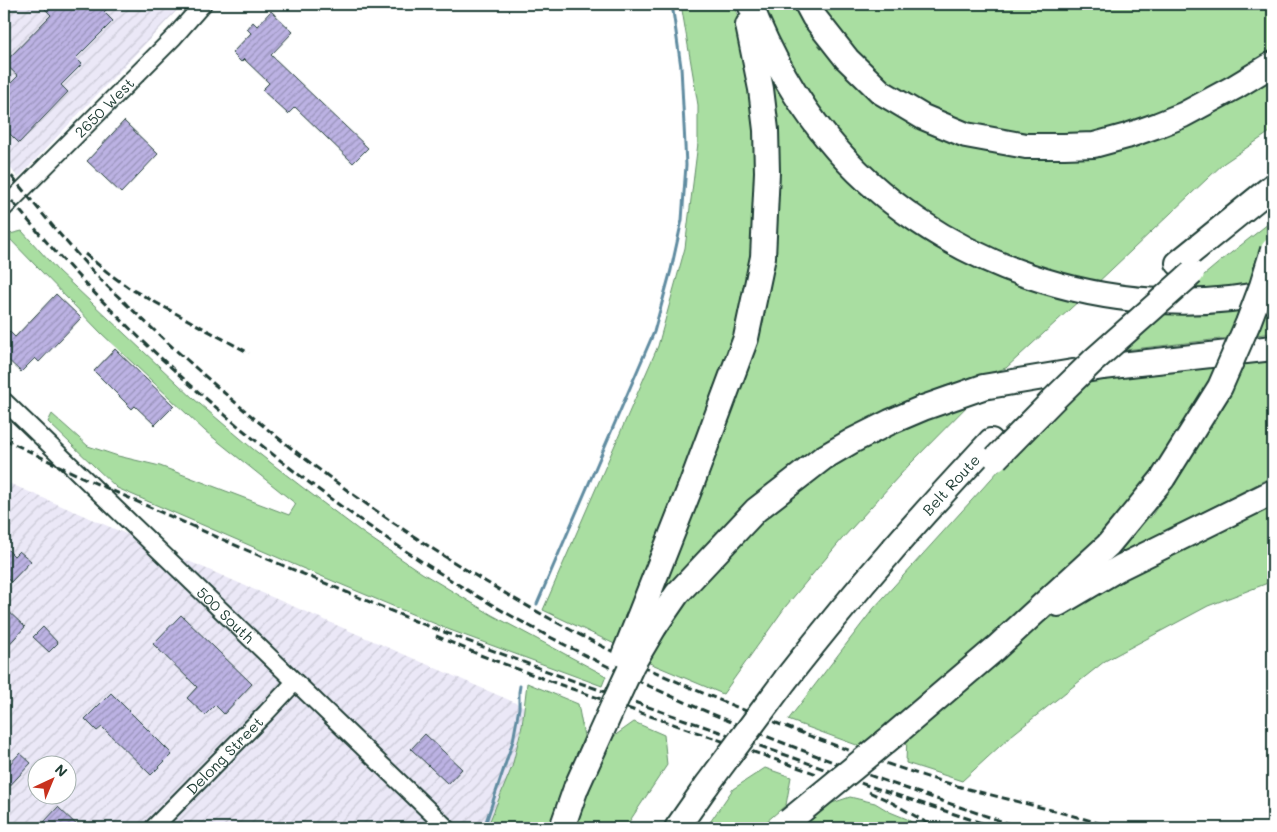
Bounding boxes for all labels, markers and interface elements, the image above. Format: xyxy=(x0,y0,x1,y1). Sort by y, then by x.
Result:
street label: 2650 West xyxy=(70,73,138,142)
street label: Belt Route xyxy=(918,450,984,519)
street label: 500 South xyxy=(193,582,259,647)
street label: Delong Street xyxy=(182,712,267,799)
north arrow xyxy=(28,754,78,804)
text: N xyxy=(51,760,72,781)

